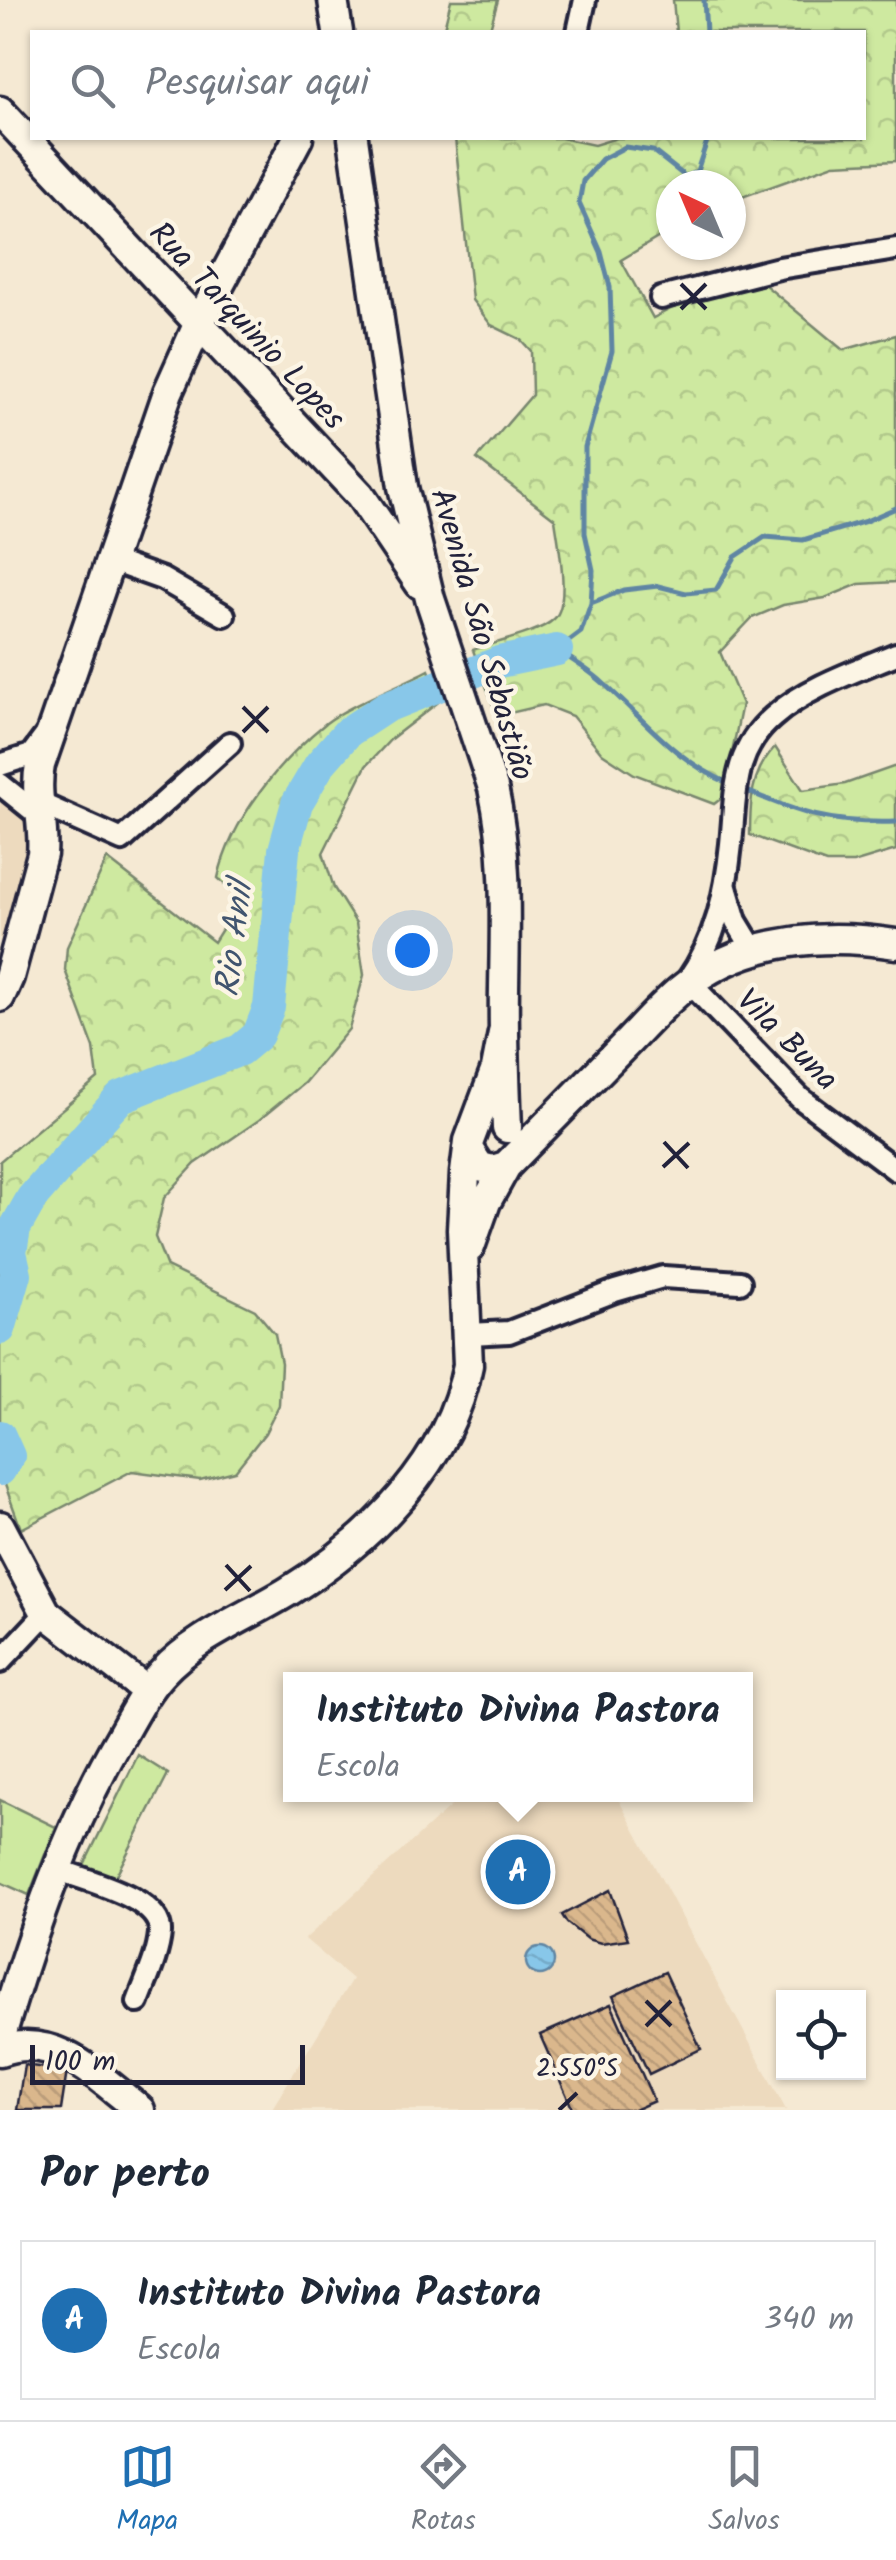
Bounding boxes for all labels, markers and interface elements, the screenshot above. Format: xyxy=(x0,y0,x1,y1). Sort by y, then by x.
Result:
search box xyxy=(30,30,866,140)
text: Pesquisar aqui xyxy=(145,55,369,115)
icon: search xyxy=(65,58,120,113)
north arrow xyxy=(656,170,746,260)
street label: Rua Tarquinio Lopes xyxy=(135,211,357,443)
street label: Avenida São Sebastião xyxy=(415,483,547,787)
water label: Rio Anil xyxy=(201,872,272,1000)
your location xyxy=(387,925,438,976)
street label: Vila Buna xyxy=(723,977,850,1104)
popup xyxy=(283,1672,753,1802)
text: Instituto Divina Pastora xyxy=(316,1682,720,1742)
text: Escola xyxy=(316,1742,400,1793)
pin: A xyxy=(486,1834,550,1910)
map controls xyxy=(776,1990,866,2080)
button: locate xyxy=(776,1990,866,2080)
scale bar xyxy=(30,2040,305,2084)
text: 100 m xyxy=(45,2040,115,2085)
text: 2.550°S xyxy=(536,2049,618,2089)
text: Por perto xyxy=(40,2142,210,2209)
text: Instituto Divina Pastora xyxy=(137,2265,541,2325)
text: A xyxy=(64,2295,85,2346)
text: 340 m xyxy=(764,2295,854,2346)
text: Escola xyxy=(137,2325,221,2376)
tab: Mapa xyxy=(116,2439,178,2544)
tab: Rotas xyxy=(411,2439,476,2544)
tab: Salvos xyxy=(708,2439,780,2544)

